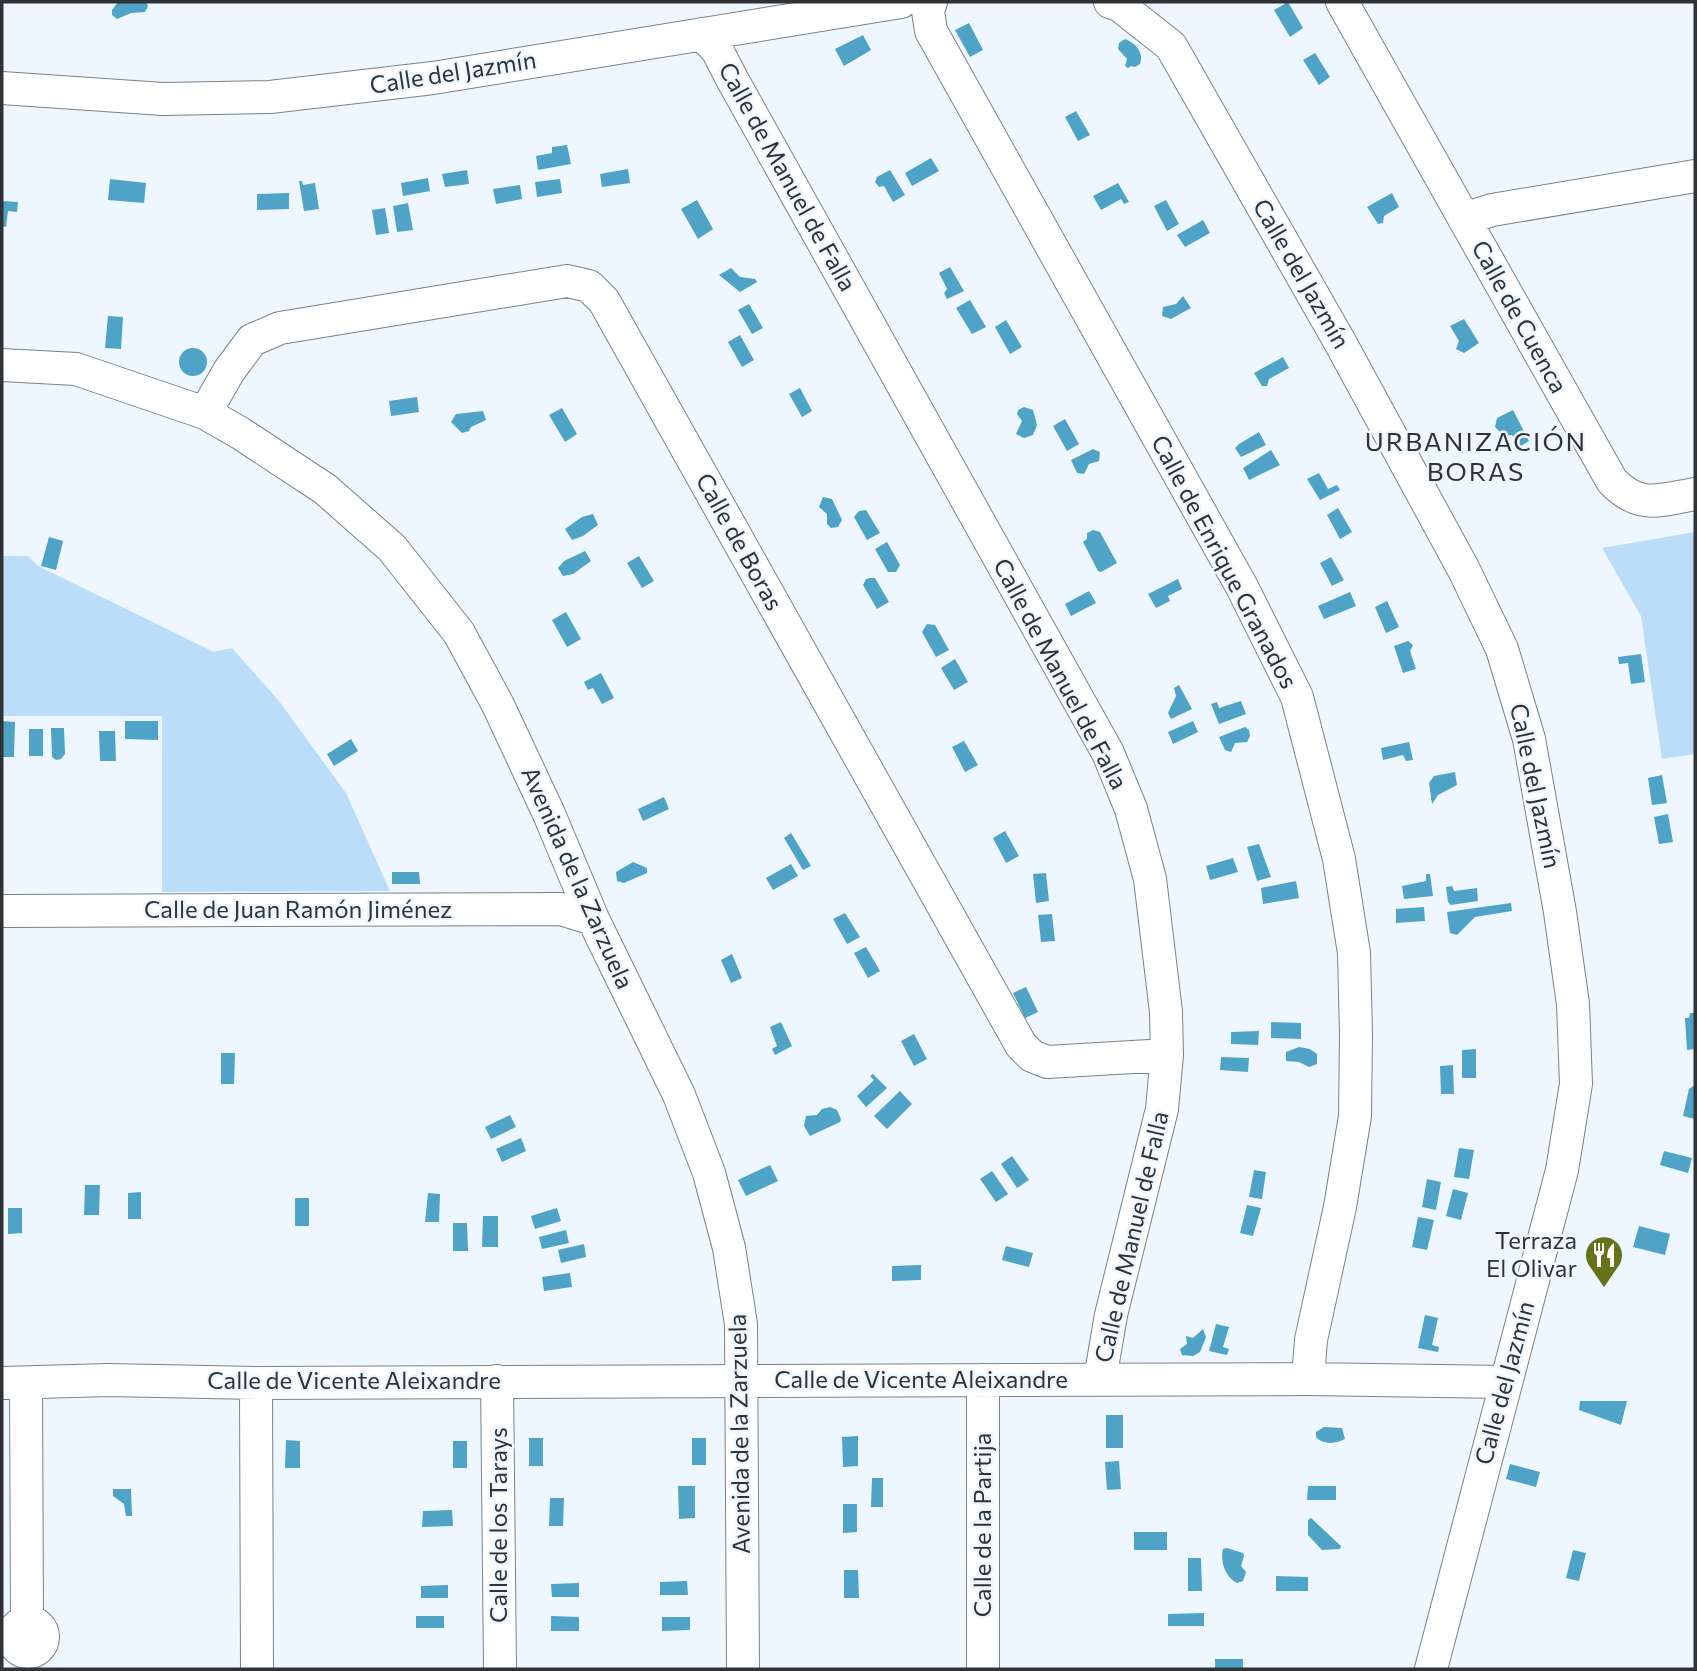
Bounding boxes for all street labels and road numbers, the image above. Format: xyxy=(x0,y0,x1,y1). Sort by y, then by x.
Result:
street label: Calle del Jazmín xyxy=(368,44,538,99)
street label: Calle de Manuel de Falla xyxy=(713,57,863,296)
street label: Calle del Jazmín xyxy=(1248,193,1357,353)
street label: Calle de Cuenca xyxy=(1466,235,1574,398)
street label: Calle de Enrique Granados xyxy=(1146,430,1304,693)
street label: Calle de Boras xyxy=(691,468,790,615)
street label: Calle de Manuel de Falla xyxy=(988,553,1134,794)
street label: Calle del Jazmín xyxy=(1505,701,1568,871)
street label: Avenida de la Zarzuela xyxy=(516,762,641,993)
street label: Calle de Juan Ramón Jiménez xyxy=(144,894,452,923)
street label: Calle de Manuel de Falla xyxy=(1087,1108,1174,1365)
street label: Calle del Jazmín xyxy=(1468,1298,1539,1467)
street label: Avenida de la Zarzuela xyxy=(722,1314,755,1554)
street label: Calle de Vicente Aleixandre xyxy=(774,1364,1068,1393)
street label: Calle de Vicente Aleixandre xyxy=(207,1365,501,1394)
street label: Calle de los Tarays xyxy=(483,1427,512,1623)
street label: Calle de la Partija xyxy=(967,1433,996,1617)

